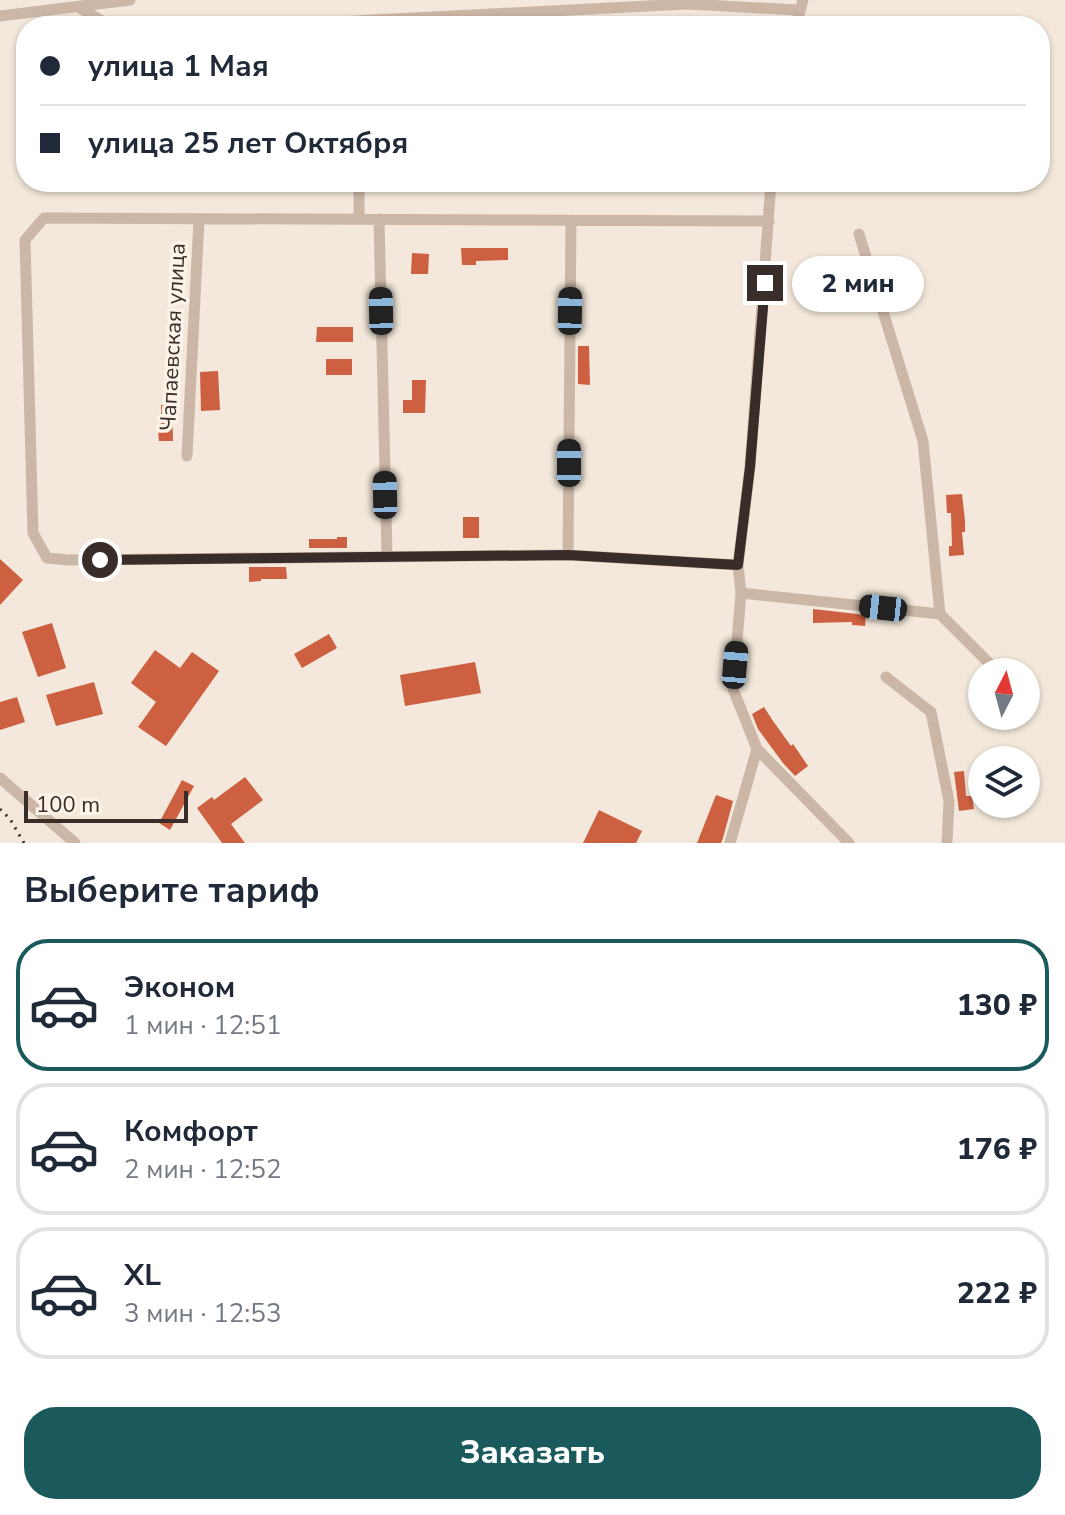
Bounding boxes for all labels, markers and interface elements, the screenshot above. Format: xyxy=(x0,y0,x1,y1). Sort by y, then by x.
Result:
text: улица 1 Мая xyxy=(88,46,269,87)
text: улица 25 лет Октября xyxy=(88,123,408,164)
street label: Чапаевская улица xyxy=(153,242,193,432)
callout: 2 мин xyxy=(793,255,925,311)
route end xyxy=(747,265,783,301)
text: 2 мин xyxy=(821,266,895,301)
car xyxy=(369,287,393,335)
car xyxy=(558,287,582,335)
car xyxy=(557,439,581,487)
car xyxy=(373,471,397,519)
route start xyxy=(82,542,118,578)
car xyxy=(858,594,908,622)
car xyxy=(721,640,749,690)
north arrow xyxy=(968,658,1040,730)
map controls xyxy=(968,658,1040,818)
button: layers xyxy=(968,746,1040,818)
scale bar xyxy=(24,787,188,823)
text: 100 m xyxy=(36,790,100,820)
text: Выберите тариф xyxy=(24,866,320,915)
text: Эконом xyxy=(124,967,235,1008)
icon: car xyxy=(28,969,100,1041)
text: 130 ₽ xyxy=(957,985,1037,1026)
text: 1 мин · 12:51 xyxy=(124,1008,281,1043)
text: Комфорт xyxy=(124,1111,258,1152)
icon: car xyxy=(28,1113,100,1185)
text: 176 ₽ xyxy=(957,1129,1037,1170)
text: 2 мин · 12:52 xyxy=(124,1152,281,1187)
text: XL xyxy=(124,1255,161,1296)
icon: car xyxy=(28,1257,100,1329)
text: 222 ₽ xyxy=(957,1273,1037,1314)
text: 3 мин · 12:53 xyxy=(124,1296,281,1331)
button: Заказать xyxy=(24,1407,1041,1499)

